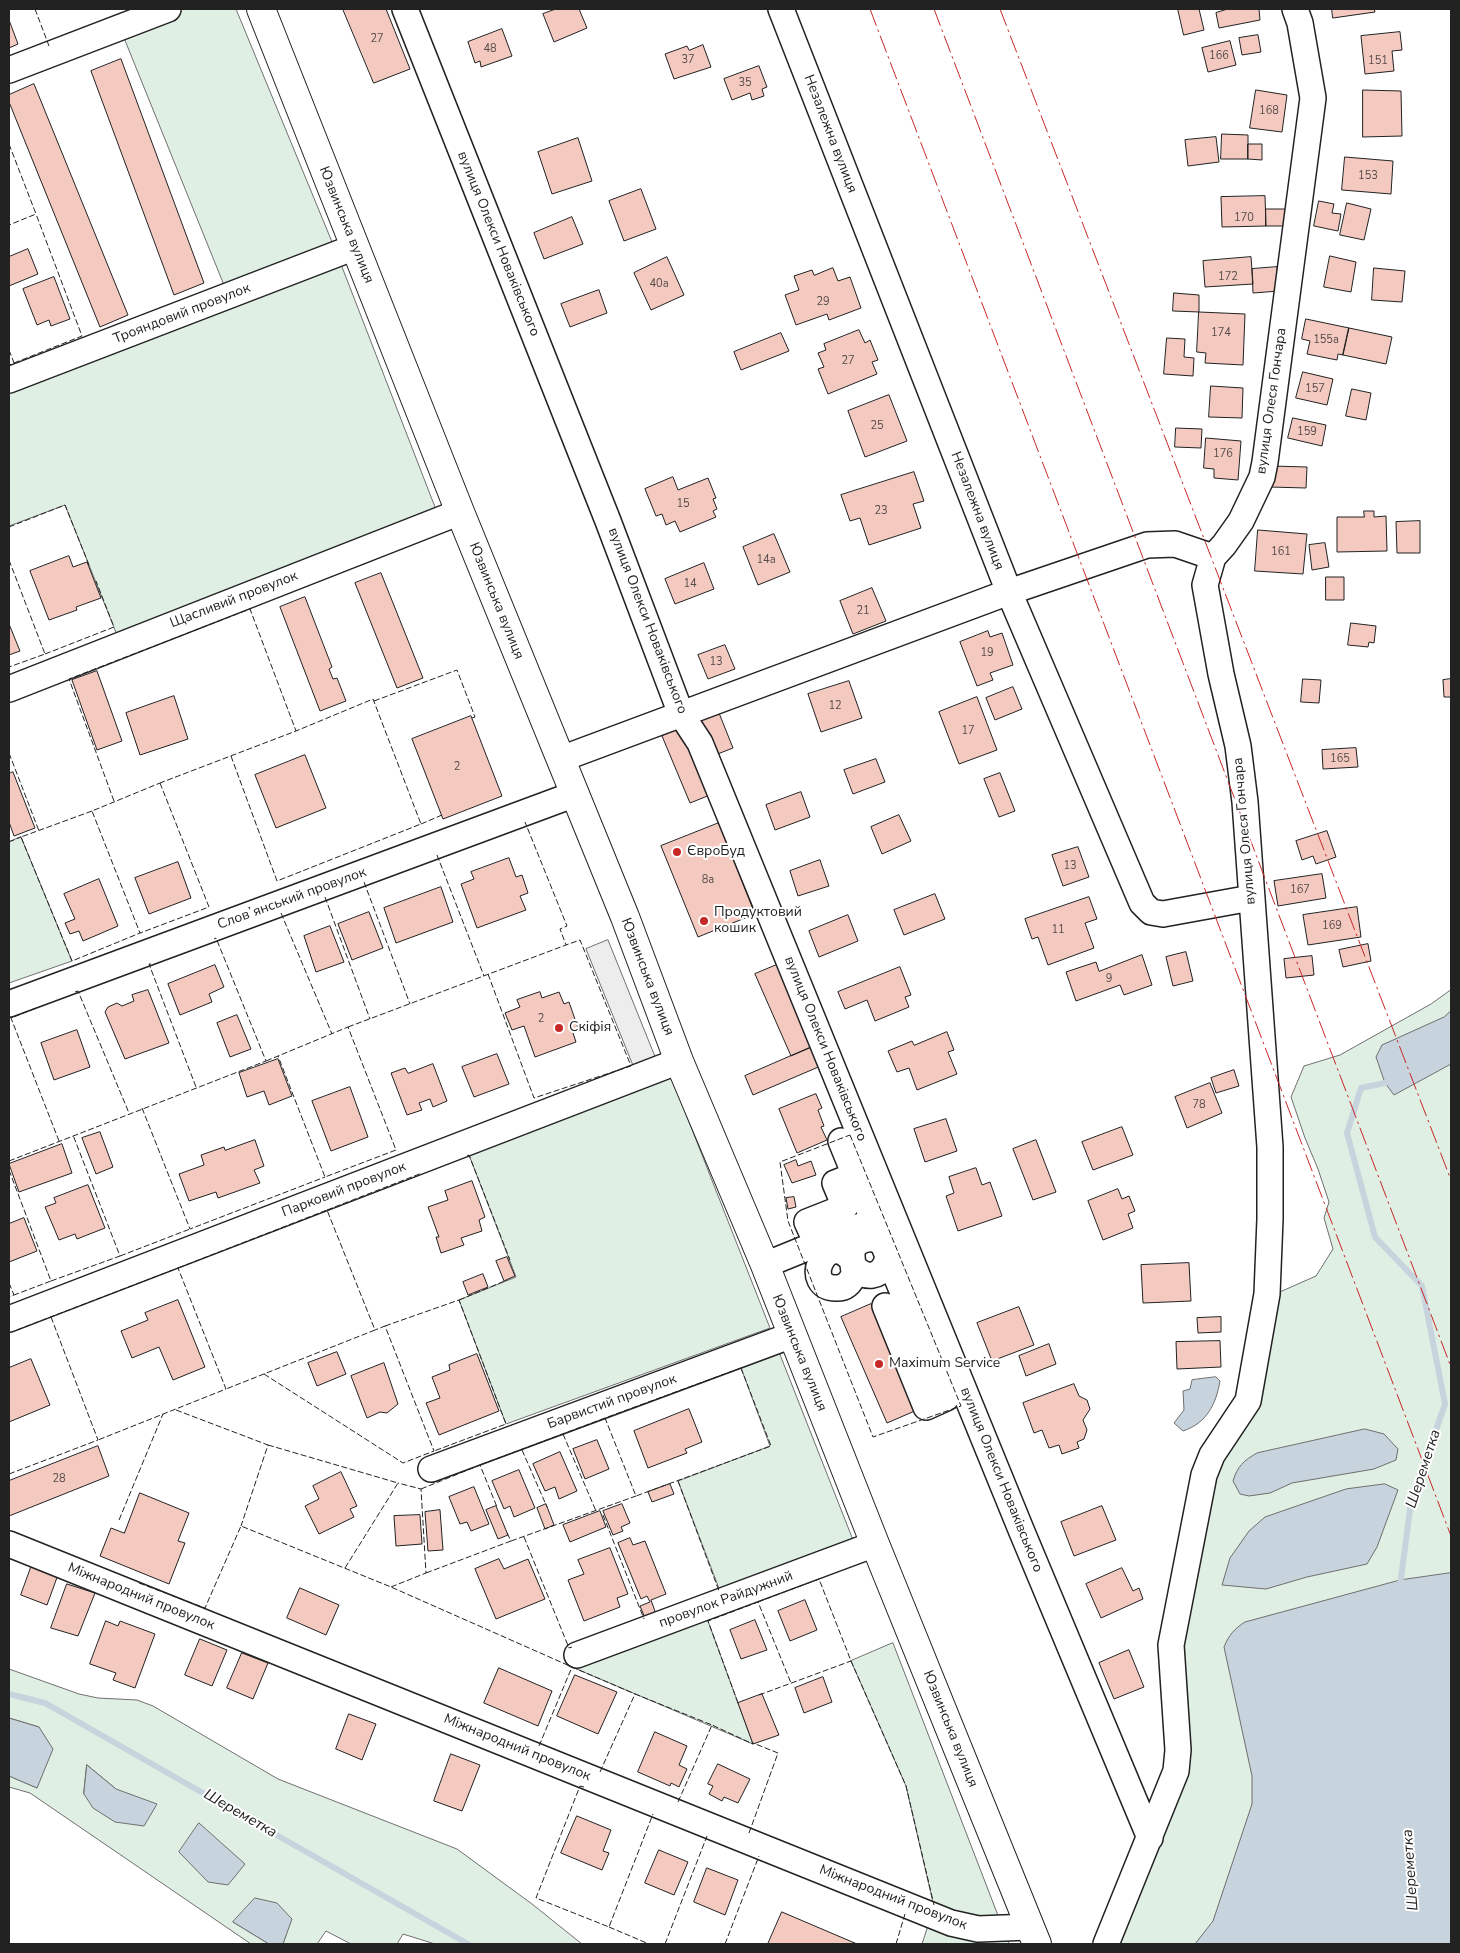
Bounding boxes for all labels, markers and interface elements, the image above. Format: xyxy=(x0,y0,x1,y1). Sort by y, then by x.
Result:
house number: 27 xyxy=(370,32,384,46)
house number: 48 xyxy=(483,42,497,56)
house number: 166 xyxy=(1209,49,1229,63)
house number: 37 xyxy=(681,53,695,67)
house number: 151 xyxy=(1368,54,1388,68)
street label: Незалежна вулиця xyxy=(800,72,860,196)
house number: 35 xyxy=(738,76,752,90)
house number: 168 xyxy=(1259,104,1279,118)
street label: вулиця Олекси Новаківського xyxy=(453,149,543,339)
street label: Юзвинська вулиця xyxy=(315,164,377,286)
house number: 153 xyxy=(1358,169,1378,183)
house number: 170 xyxy=(1234,211,1254,225)
house number: 172 xyxy=(1218,270,1238,284)
house number: 40а xyxy=(649,277,669,291)
street label: Трояндовий провулок xyxy=(111,280,253,348)
house number: 29 xyxy=(816,295,830,309)
house number: 174 xyxy=(1211,326,1231,340)
street label: вулиця Олеся Гончара xyxy=(1253,327,1291,475)
house number: 155а xyxy=(1313,333,1339,347)
house number: 27 xyxy=(841,354,855,368)
house number: 157 xyxy=(1305,382,1325,396)
house number: 25 xyxy=(870,419,884,433)
house number: 159 xyxy=(1297,425,1317,439)
house number: 176 xyxy=(1213,447,1233,461)
street label: Незалежна вулиця xyxy=(947,449,1007,573)
house number: 15 xyxy=(676,497,690,511)
house number: 23 xyxy=(874,504,888,518)
street label: вулиця Олекси Новаківського xyxy=(604,526,690,716)
street label: Юзвинська вулиця xyxy=(465,540,527,662)
house number: 161 xyxy=(1271,545,1291,559)
house number: 14а xyxy=(756,553,776,567)
street label: Щасливий провулок xyxy=(168,568,300,632)
house number: 14 xyxy=(683,577,697,591)
house number: 21 xyxy=(856,604,870,618)
house number: 19 xyxy=(980,646,994,660)
house number: 13 xyxy=(709,655,723,669)
house number: 12 xyxy=(828,699,842,713)
house number: 17 xyxy=(961,724,975,738)
house number: 165 xyxy=(1330,752,1350,766)
street label: вулиця Олеся Гончара xyxy=(1230,757,1260,905)
house number: 2 xyxy=(454,760,460,774)
place label: ЄвроБуд xyxy=(687,844,745,860)
marker: ЄвроБуд xyxy=(671,846,683,858)
house number: 13 xyxy=(1063,859,1077,873)
street label: Словʼянський провулок xyxy=(215,864,369,934)
house number: 8а xyxy=(702,873,714,887)
house number: 167 xyxy=(1290,883,1310,897)
place label: Продуктовий кошик xyxy=(714,905,802,938)
marker: Продуктовий кошик xyxy=(698,915,710,927)
street label: Юзвинська вулиця xyxy=(617,916,677,1038)
house number: 169 xyxy=(1322,919,1342,933)
house number: 11 xyxy=(1051,923,1065,937)
street label: вулиця Олекси Новаківського xyxy=(780,954,870,1144)
house number: 9 xyxy=(1106,972,1112,986)
house number: 2 xyxy=(538,1012,544,1026)
place label: Скіфія xyxy=(569,1020,611,1036)
marker: Скіфія xyxy=(553,1022,565,1034)
house number: 78 xyxy=(1192,1098,1206,1112)
street label: Парковий провулок xyxy=(280,1159,408,1221)
street label: Юзвинська вулиця xyxy=(768,1292,830,1414)
place label: Maximum Service xyxy=(889,1356,1000,1372)
marker: Maximum Service xyxy=(873,1358,885,1370)
street label: Барвистий провулок xyxy=(545,1371,679,1433)
street label: вулиця Олекси Новаківського xyxy=(956,1385,1046,1575)
water label: Шереметка xyxy=(1403,1427,1445,1511)
house number: 28 xyxy=(52,1472,66,1486)
street label: Міжнародний провулок xyxy=(65,1560,217,1634)
street label: провулок Райдужний xyxy=(657,1568,795,1632)
street label: Юзвинська вулиця xyxy=(919,1668,981,1790)
street label: Міжнародний провулок xyxy=(441,1711,593,1785)
water label: Шереметка xyxy=(200,1786,280,1842)
water label: Шереметка xyxy=(1399,1829,1423,1911)
street label: Міжнародний провулок xyxy=(817,1862,969,1934)

